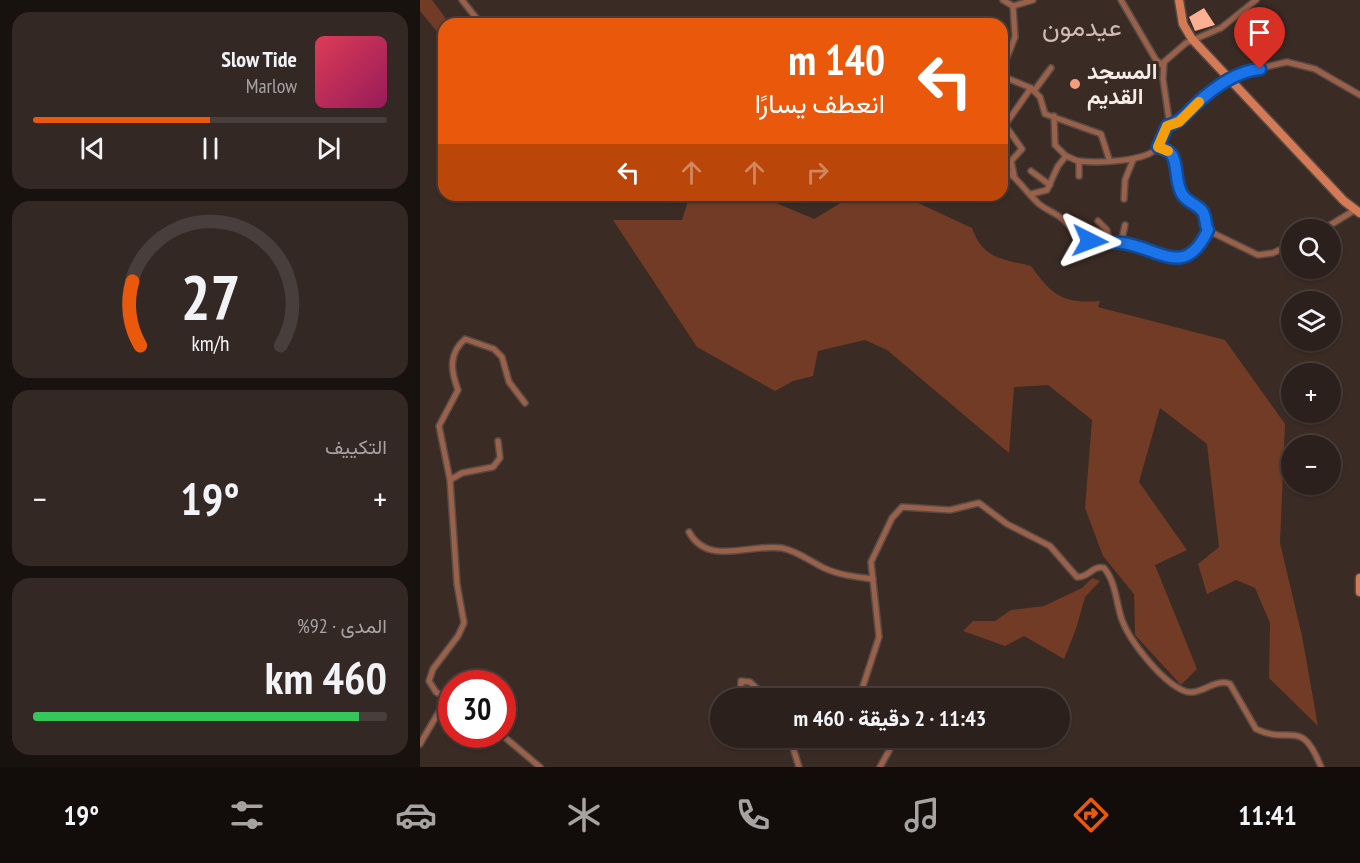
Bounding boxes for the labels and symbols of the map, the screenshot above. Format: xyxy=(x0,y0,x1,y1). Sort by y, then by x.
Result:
pin xyxy=(1234,7,1285,69)
district label: عيدمون xyxy=(1042,10,1122,43)
place label: المسجد القديم xyxy=(1087,57,1157,111)
marker: المسجد القديم xyxy=(1068,77,1082,91)
position arrow xyxy=(1058,209,1122,273)
speed limit sign: 30 xyxy=(438,670,516,748)

